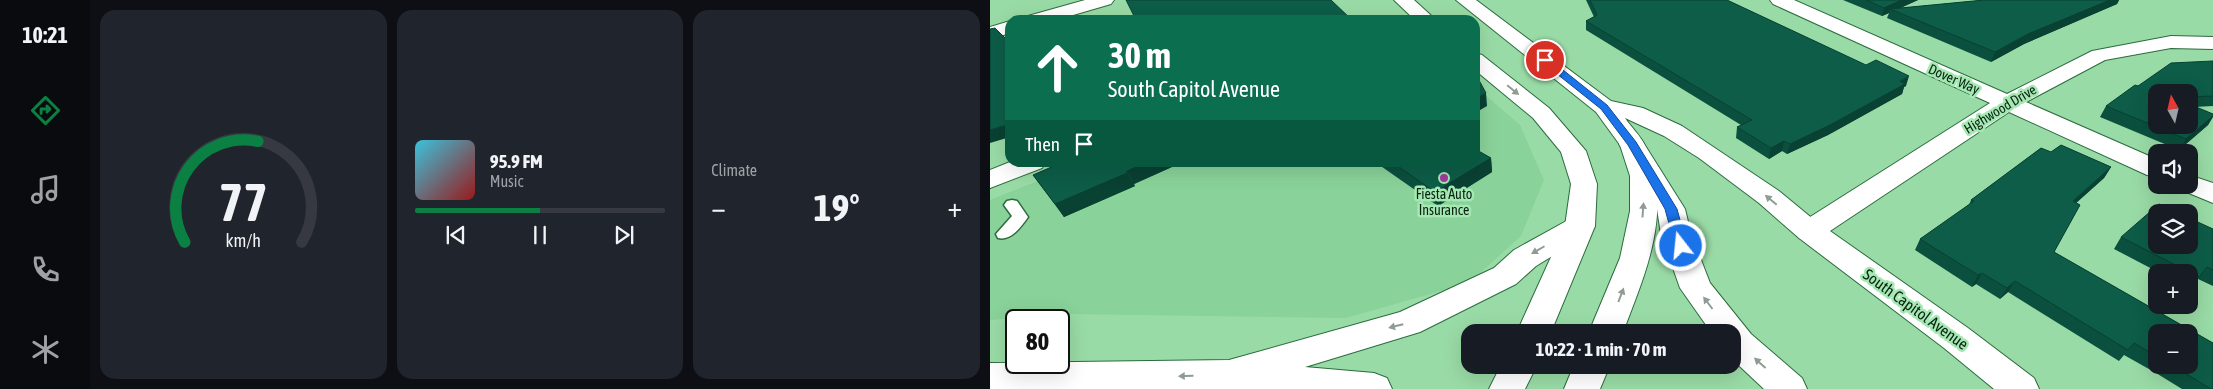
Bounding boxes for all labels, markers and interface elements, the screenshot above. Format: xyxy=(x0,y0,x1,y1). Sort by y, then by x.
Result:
text: 10:21 xyxy=(22,22,68,48)
icon: ahead xyxy=(1025,35,1090,100)
text: 30 m xyxy=(1108,35,1171,75)
pin xyxy=(1524,39,1566,81)
icon: arrive xyxy=(1531,46,1559,74)
street label: Dover Way xyxy=(1926,61,1982,97)
text: South Capitol Avenue xyxy=(1108,76,1280,102)
street label: Highwood Drive xyxy=(1961,81,2039,137)
north arrow xyxy=(2148,84,2198,134)
map controls xyxy=(2148,84,2198,374)
one-way arrow xyxy=(1506,85,1519,96)
icon: directions xyxy=(28,93,63,128)
icon: arrive xyxy=(1070,130,1098,158)
text: Then xyxy=(1025,133,1060,155)
button: sound xyxy=(2148,144,2198,194)
text: 95.9 FM xyxy=(490,150,543,172)
text: Climate xyxy=(711,161,757,179)
icon: music xyxy=(28,172,63,207)
text: 77 xyxy=(219,172,268,232)
text: Music xyxy=(490,172,523,190)
marker: Fiesta Auto Insurance xyxy=(1438,172,1450,184)
text: 19° xyxy=(814,186,860,229)
place label: Fiesta Auto Insurance xyxy=(1416,186,1472,218)
text: − xyxy=(711,191,726,223)
text: + xyxy=(947,191,962,223)
one-way arrow xyxy=(1765,194,1778,205)
one-way arrow xyxy=(1639,201,1647,217)
button: layers xyxy=(2148,204,2198,254)
position arrow xyxy=(1654,219,1706,271)
icon: previous xyxy=(442,221,470,249)
icon: pause xyxy=(526,221,554,249)
icon: next xyxy=(610,221,638,249)
text: km/h xyxy=(226,230,261,251)
one-way arrow xyxy=(1532,246,1545,255)
icon: phone xyxy=(28,252,63,287)
button: + xyxy=(2148,264,2198,314)
street label: South Capitol Avenue xyxy=(1860,265,1972,354)
one-way arrow xyxy=(1617,288,1625,302)
one-way arrow xyxy=(1702,297,1713,310)
speed limit sign: 80 xyxy=(1005,309,1070,374)
one-way arrow xyxy=(1388,322,1404,330)
button: − xyxy=(2148,324,2198,374)
icon: climate xyxy=(28,332,63,367)
text: 10:22 · 1 min · 70 m xyxy=(1536,338,1666,360)
one-way arrow xyxy=(1754,357,1766,369)
one-way arrow xyxy=(1178,372,1194,380)

